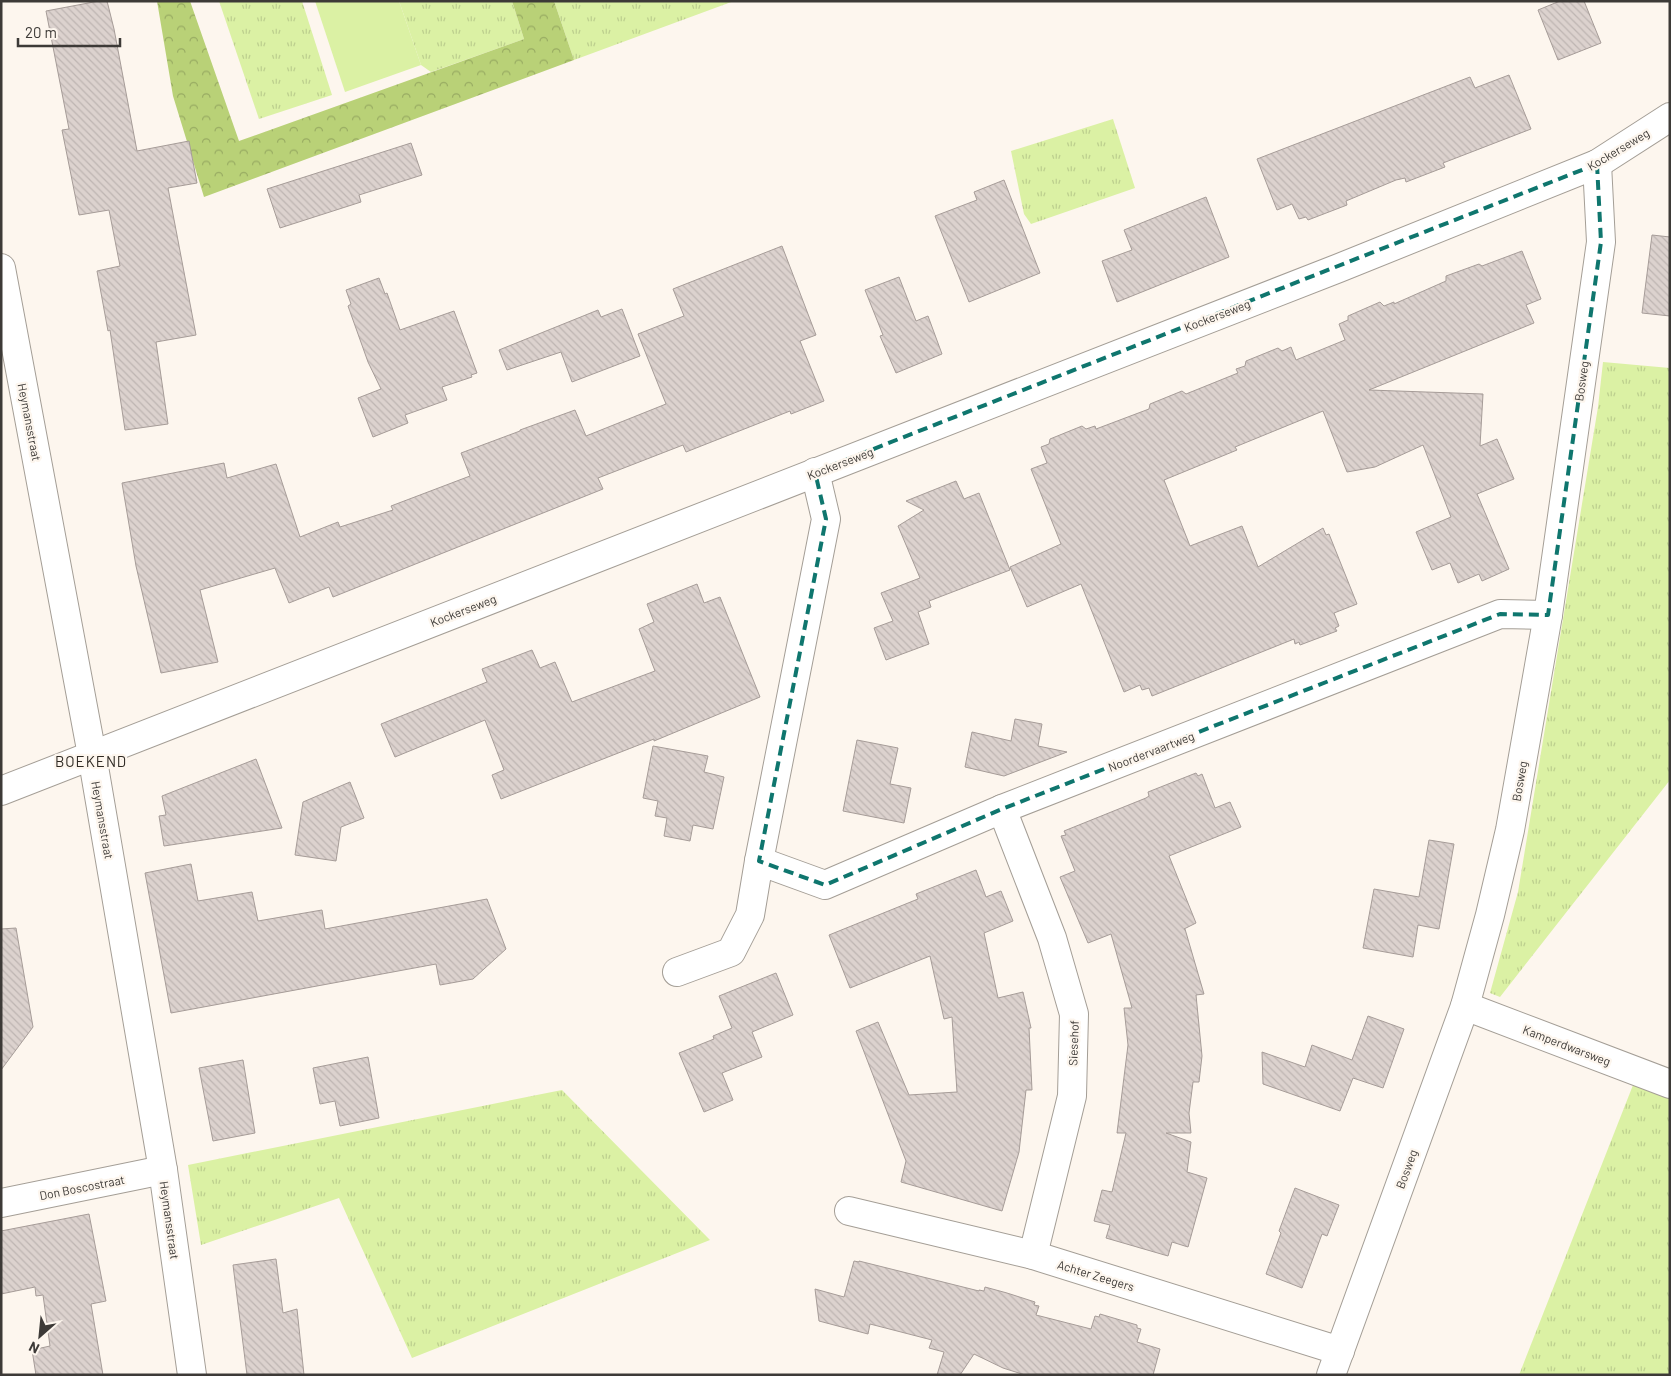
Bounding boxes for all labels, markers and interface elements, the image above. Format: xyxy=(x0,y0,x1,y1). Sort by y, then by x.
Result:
scale bar xyxy=(18,15,120,47)
text: 20 m xyxy=(25,23,57,41)
street label: Kockerseweg xyxy=(1585,125,1651,173)
street label: Kockerseweg xyxy=(1182,296,1252,334)
street label: Bosweg xyxy=(1571,360,1591,402)
street label: Heymansstraat xyxy=(16,382,44,462)
street label: Kockerseweg xyxy=(805,444,875,482)
street label: Kockerseweg xyxy=(428,591,498,629)
street label: Noordervaartweg xyxy=(1106,728,1196,774)
district label: BOEKEND xyxy=(55,752,127,770)
street label: Bosweg xyxy=(1509,760,1529,802)
street label: Heymansstraat xyxy=(89,780,117,860)
street label: Siesehof xyxy=(1065,1020,1081,1066)
street label: Kamperdwarsweg xyxy=(1521,1022,1613,1068)
street label: Bosweg xyxy=(1392,1147,1420,1191)
street label: Don Boscostraat xyxy=(38,1172,126,1202)
street label: Heymansstraat xyxy=(158,1180,182,1260)
street label: Achter Zeegers xyxy=(1056,1257,1136,1293)
north arrow xyxy=(15,1311,65,1361)
text: N xyxy=(26,1338,42,1358)

